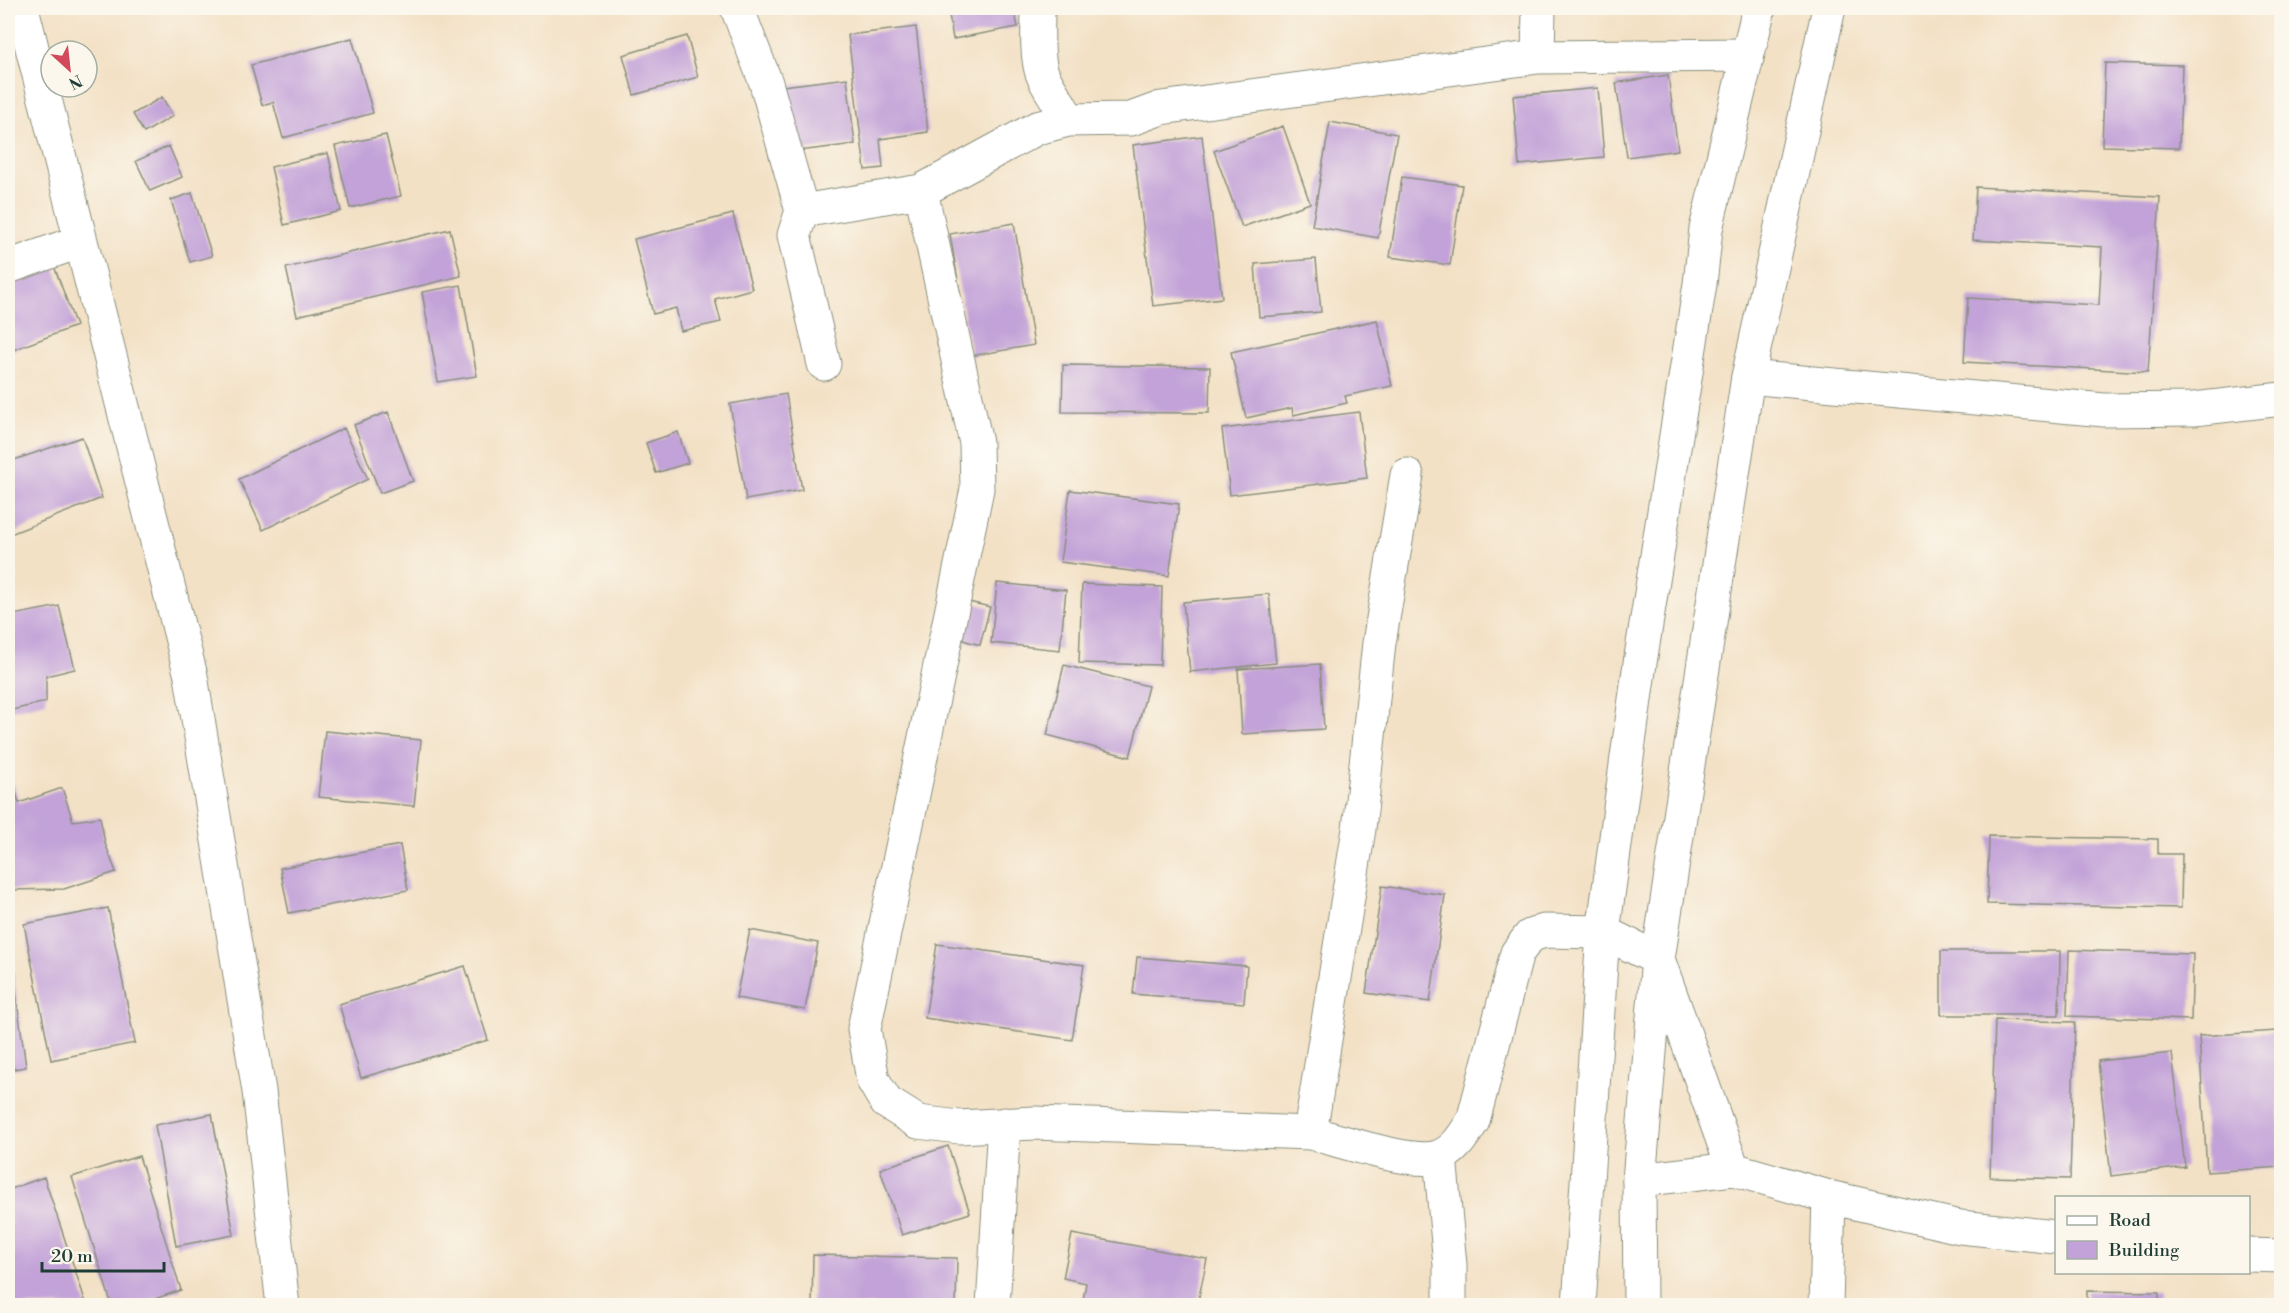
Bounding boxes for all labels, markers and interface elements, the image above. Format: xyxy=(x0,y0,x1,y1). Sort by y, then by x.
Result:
north arrow xyxy=(39,39,99,99)
text: N xyxy=(65,70,86,93)
legend xyxy=(2055,1196,2250,1274)
text: Road xyxy=(2109,1209,2152,1232)
scale bar xyxy=(42,1235,164,1273)
text: Building xyxy=(2108,1239,2180,1262)
text: 20 m xyxy=(51,1245,93,1268)

